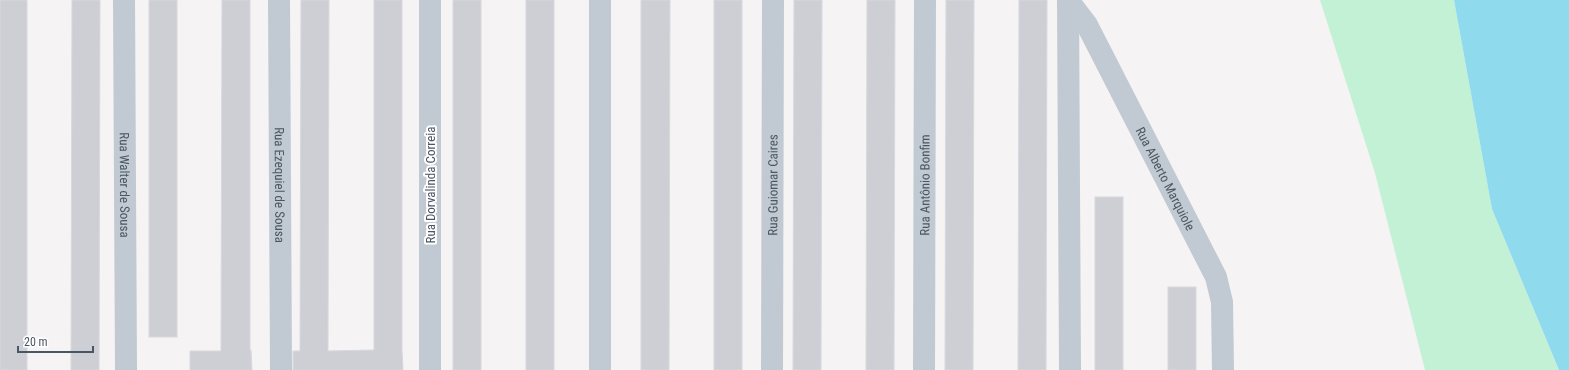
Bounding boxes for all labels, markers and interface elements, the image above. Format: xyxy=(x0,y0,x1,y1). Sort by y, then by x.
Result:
street label: Rua Alberto Marquiole xyxy=(1133,124,1198,233)
street label: Rua Dorvalinda Correia xyxy=(423,126,438,244)
street label: Rua Ezequiel de Sousa xyxy=(272,127,288,243)
street label: Rua Walter de Sousa xyxy=(117,132,133,238)
street label: Rua Guiomar Caires xyxy=(765,134,780,236)
street label: Rua Antônio Bonfim xyxy=(917,134,932,236)
scale bar xyxy=(18,328,93,354)
text: 20 m xyxy=(24,335,48,349)

